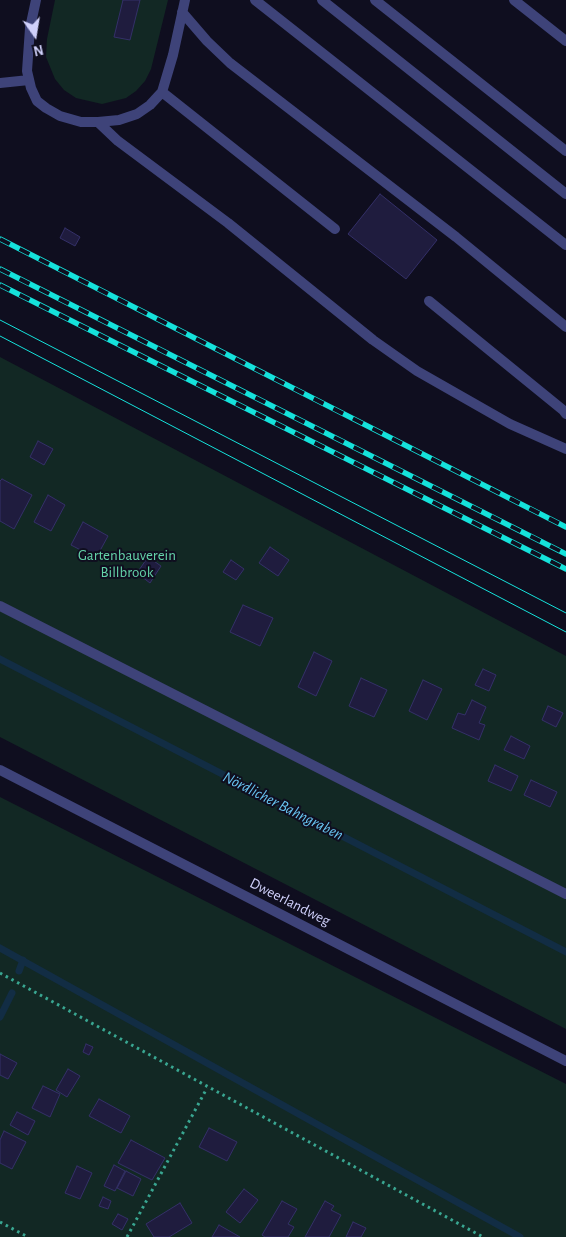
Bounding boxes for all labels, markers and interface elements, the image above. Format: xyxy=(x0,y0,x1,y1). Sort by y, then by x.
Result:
north arrow xyxy=(10,10,60,60)
text: N xyxy=(32,42,45,58)
park label: Gartenbauverein Billbrook xyxy=(78,546,176,581)
water label: Nördlicher Bahngraben xyxy=(220,767,346,845)
street label: Dweerlandweg xyxy=(247,874,333,930)

